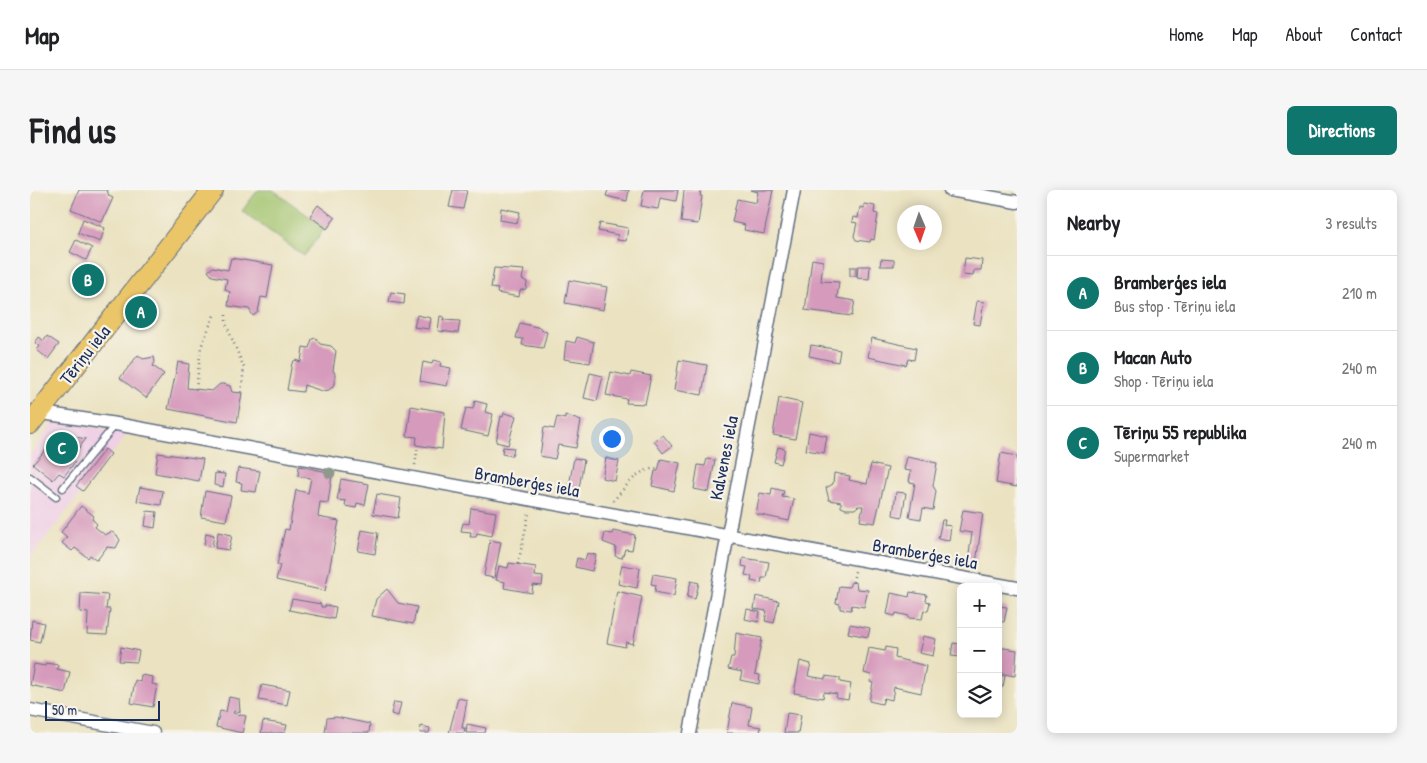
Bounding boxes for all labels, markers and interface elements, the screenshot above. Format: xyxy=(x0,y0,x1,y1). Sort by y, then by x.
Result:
text: Map xyxy=(25,19,59,51)
text: Home xyxy=(1169,22,1204,47)
text: Map xyxy=(1232,22,1257,47)
text: About xyxy=(1285,22,1322,47)
text: Contact xyxy=(1350,22,1402,47)
button: Directions xyxy=(1287,106,1397,155)
text: Find us xyxy=(30,107,116,154)
north arrow xyxy=(897,205,942,250)
text: Nearby xyxy=(1067,208,1120,237)
text: 3 results xyxy=(1325,212,1377,234)
pin: B xyxy=(72,261,104,299)
text: Bramberģes iela xyxy=(1114,269,1226,295)
text: A xyxy=(1079,282,1087,304)
text: 210 m xyxy=(1342,282,1377,304)
pin: A xyxy=(125,293,157,331)
text: Bus stop · Tēriņu iela xyxy=(1114,295,1235,317)
street label: Tēriņu iela xyxy=(53,320,116,390)
text: Macan Auto xyxy=(1114,344,1192,370)
text: B xyxy=(1079,357,1087,379)
text: 240 m xyxy=(1342,357,1377,379)
text: Shop · Tēriņu iela xyxy=(1114,370,1213,392)
street label: Kalvenes iela xyxy=(703,414,744,502)
text: Tēriņu 55 republika xyxy=(1114,419,1246,445)
your location xyxy=(599,426,625,452)
pin: C xyxy=(46,429,78,467)
text: C xyxy=(1079,432,1087,454)
text: 240 m xyxy=(1342,432,1377,454)
text: Supermarket xyxy=(1114,445,1189,467)
street label: Bramberģes iela xyxy=(473,460,582,503)
street label: Bramberģes iela xyxy=(871,532,980,575)
map controls xyxy=(957,583,1002,718)
button: + xyxy=(957,583,1002,628)
button: − xyxy=(957,628,1002,673)
button: layers xyxy=(957,673,1002,718)
scale bar xyxy=(45,698,160,721)
text: 50 m xyxy=(52,700,77,719)

